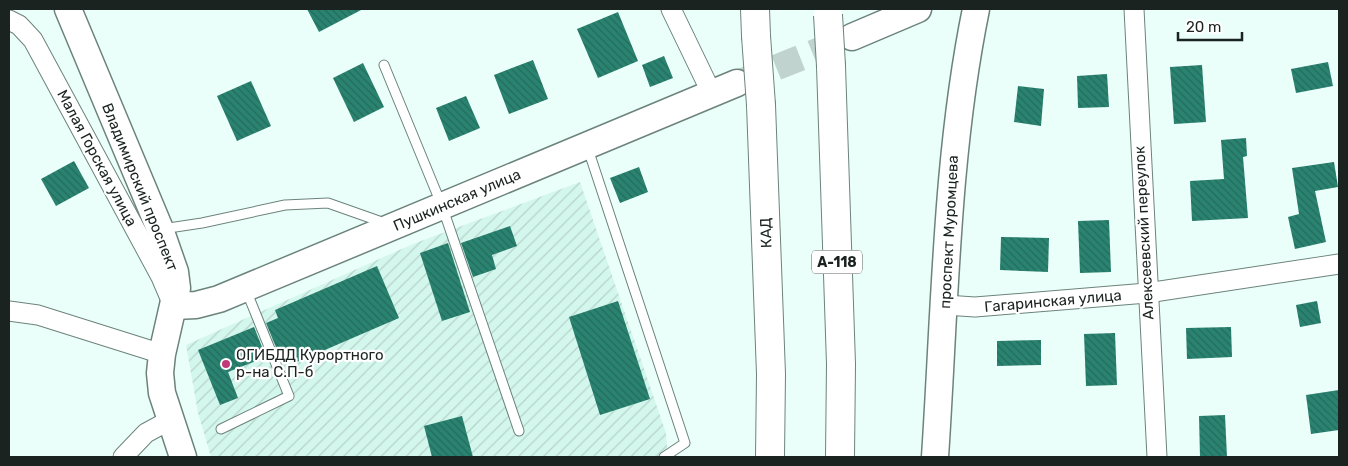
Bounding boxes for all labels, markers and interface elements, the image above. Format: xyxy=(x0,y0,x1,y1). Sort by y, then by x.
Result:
scale bar xyxy=(1178,10,1242,42)
text: 20 m xyxy=(1186,18,1221,36)
street label: Малая Горская улица xyxy=(53,87,141,229)
street label: Владимирский проспект xyxy=(98,100,182,274)
street label: Алексеевский переулок xyxy=(1130,146,1158,320)
street label: проспект Муромцева xyxy=(936,155,962,309)
street label: Пушкинская улица xyxy=(391,165,523,235)
street label: КАД xyxy=(756,217,776,248)
road number: А-118 xyxy=(812,250,862,274)
street label: Гагаринская улица xyxy=(984,286,1122,316)
place label: ОГИБДД Курортного р-на С.П-б xyxy=(236,346,384,381)
marker: ОГИБДД Курортного р-на С.П-б xyxy=(220,358,232,370)

